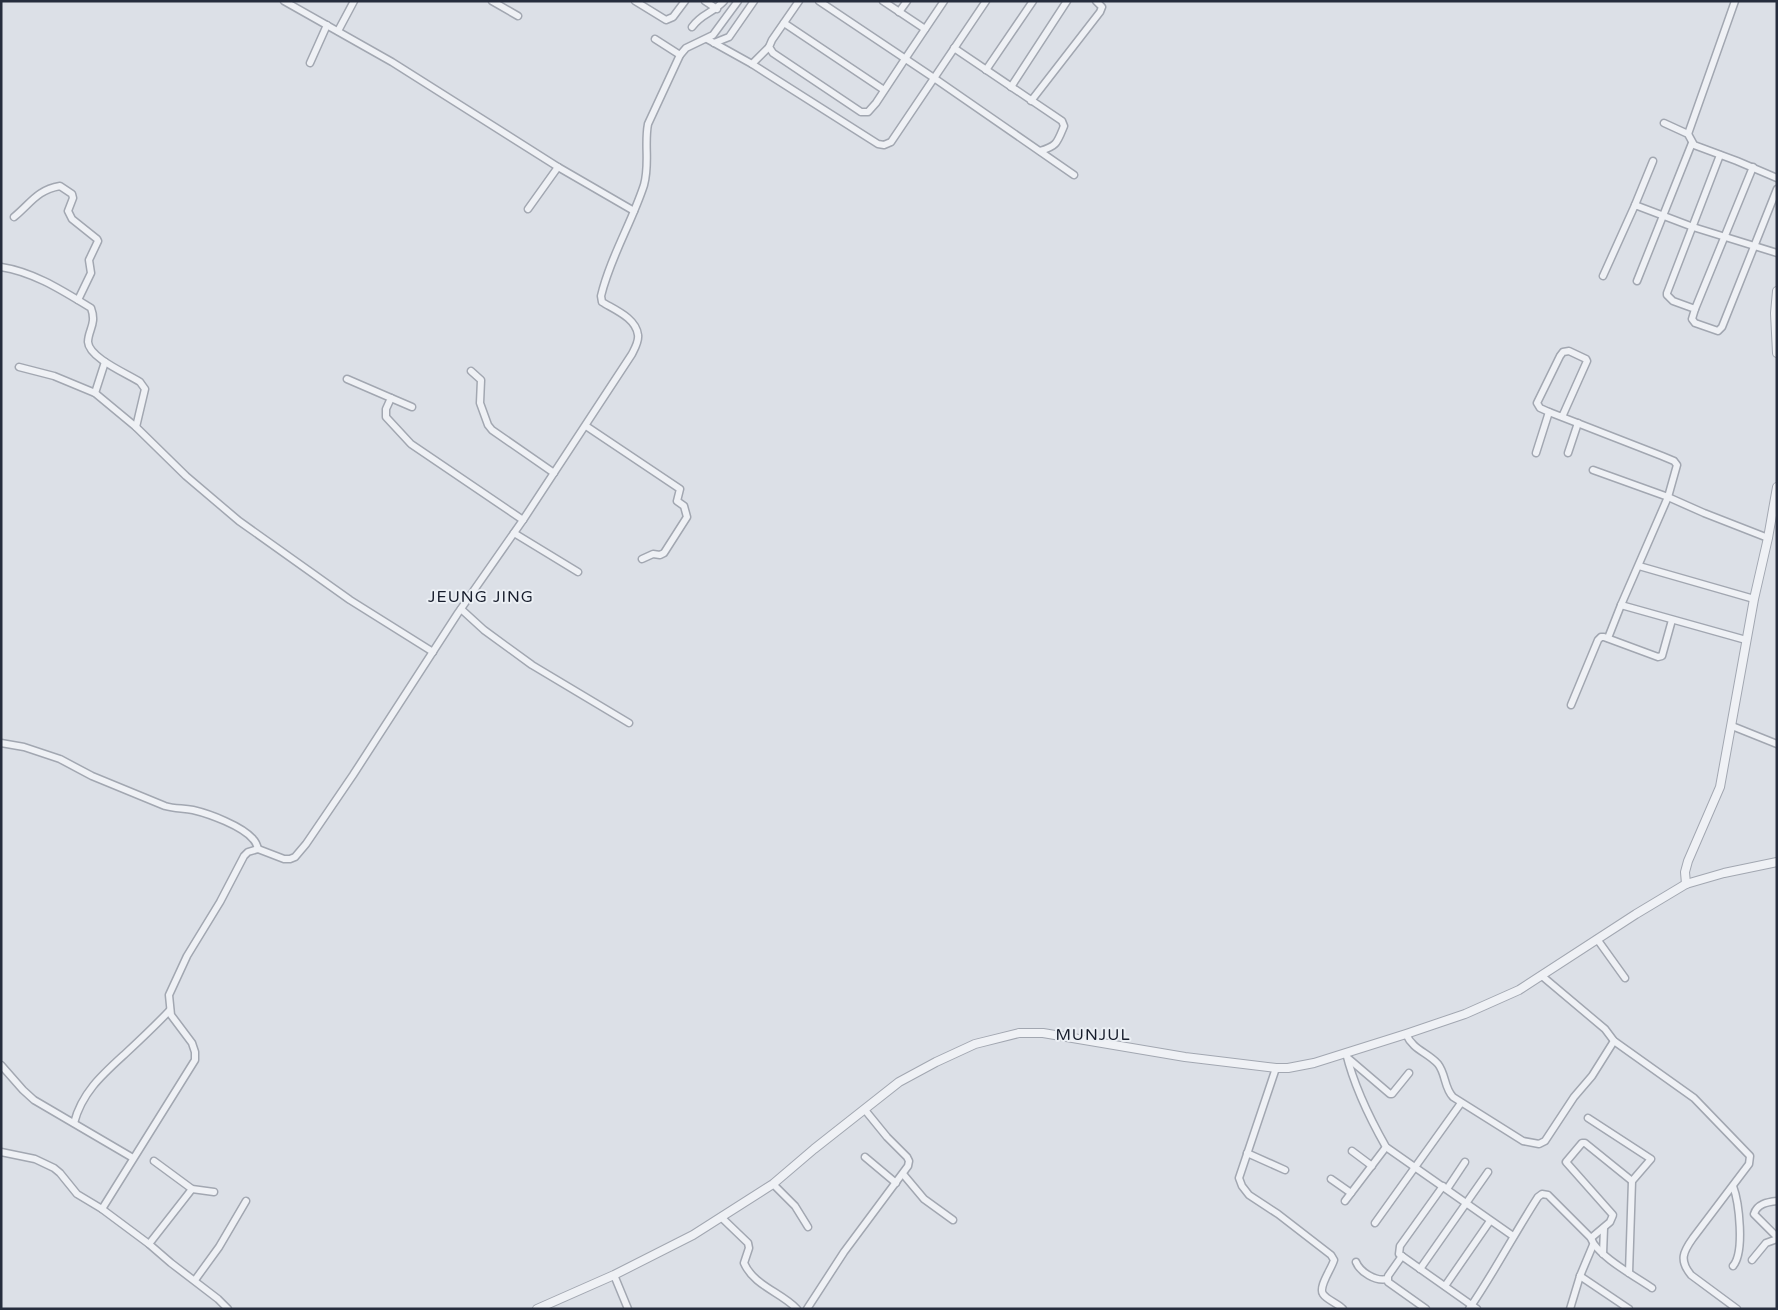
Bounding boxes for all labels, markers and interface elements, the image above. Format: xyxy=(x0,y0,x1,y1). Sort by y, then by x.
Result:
district label: JEUNG JING xyxy=(428,587,534,607)
district label: MUNJUL xyxy=(1055,1025,1131,1045)

